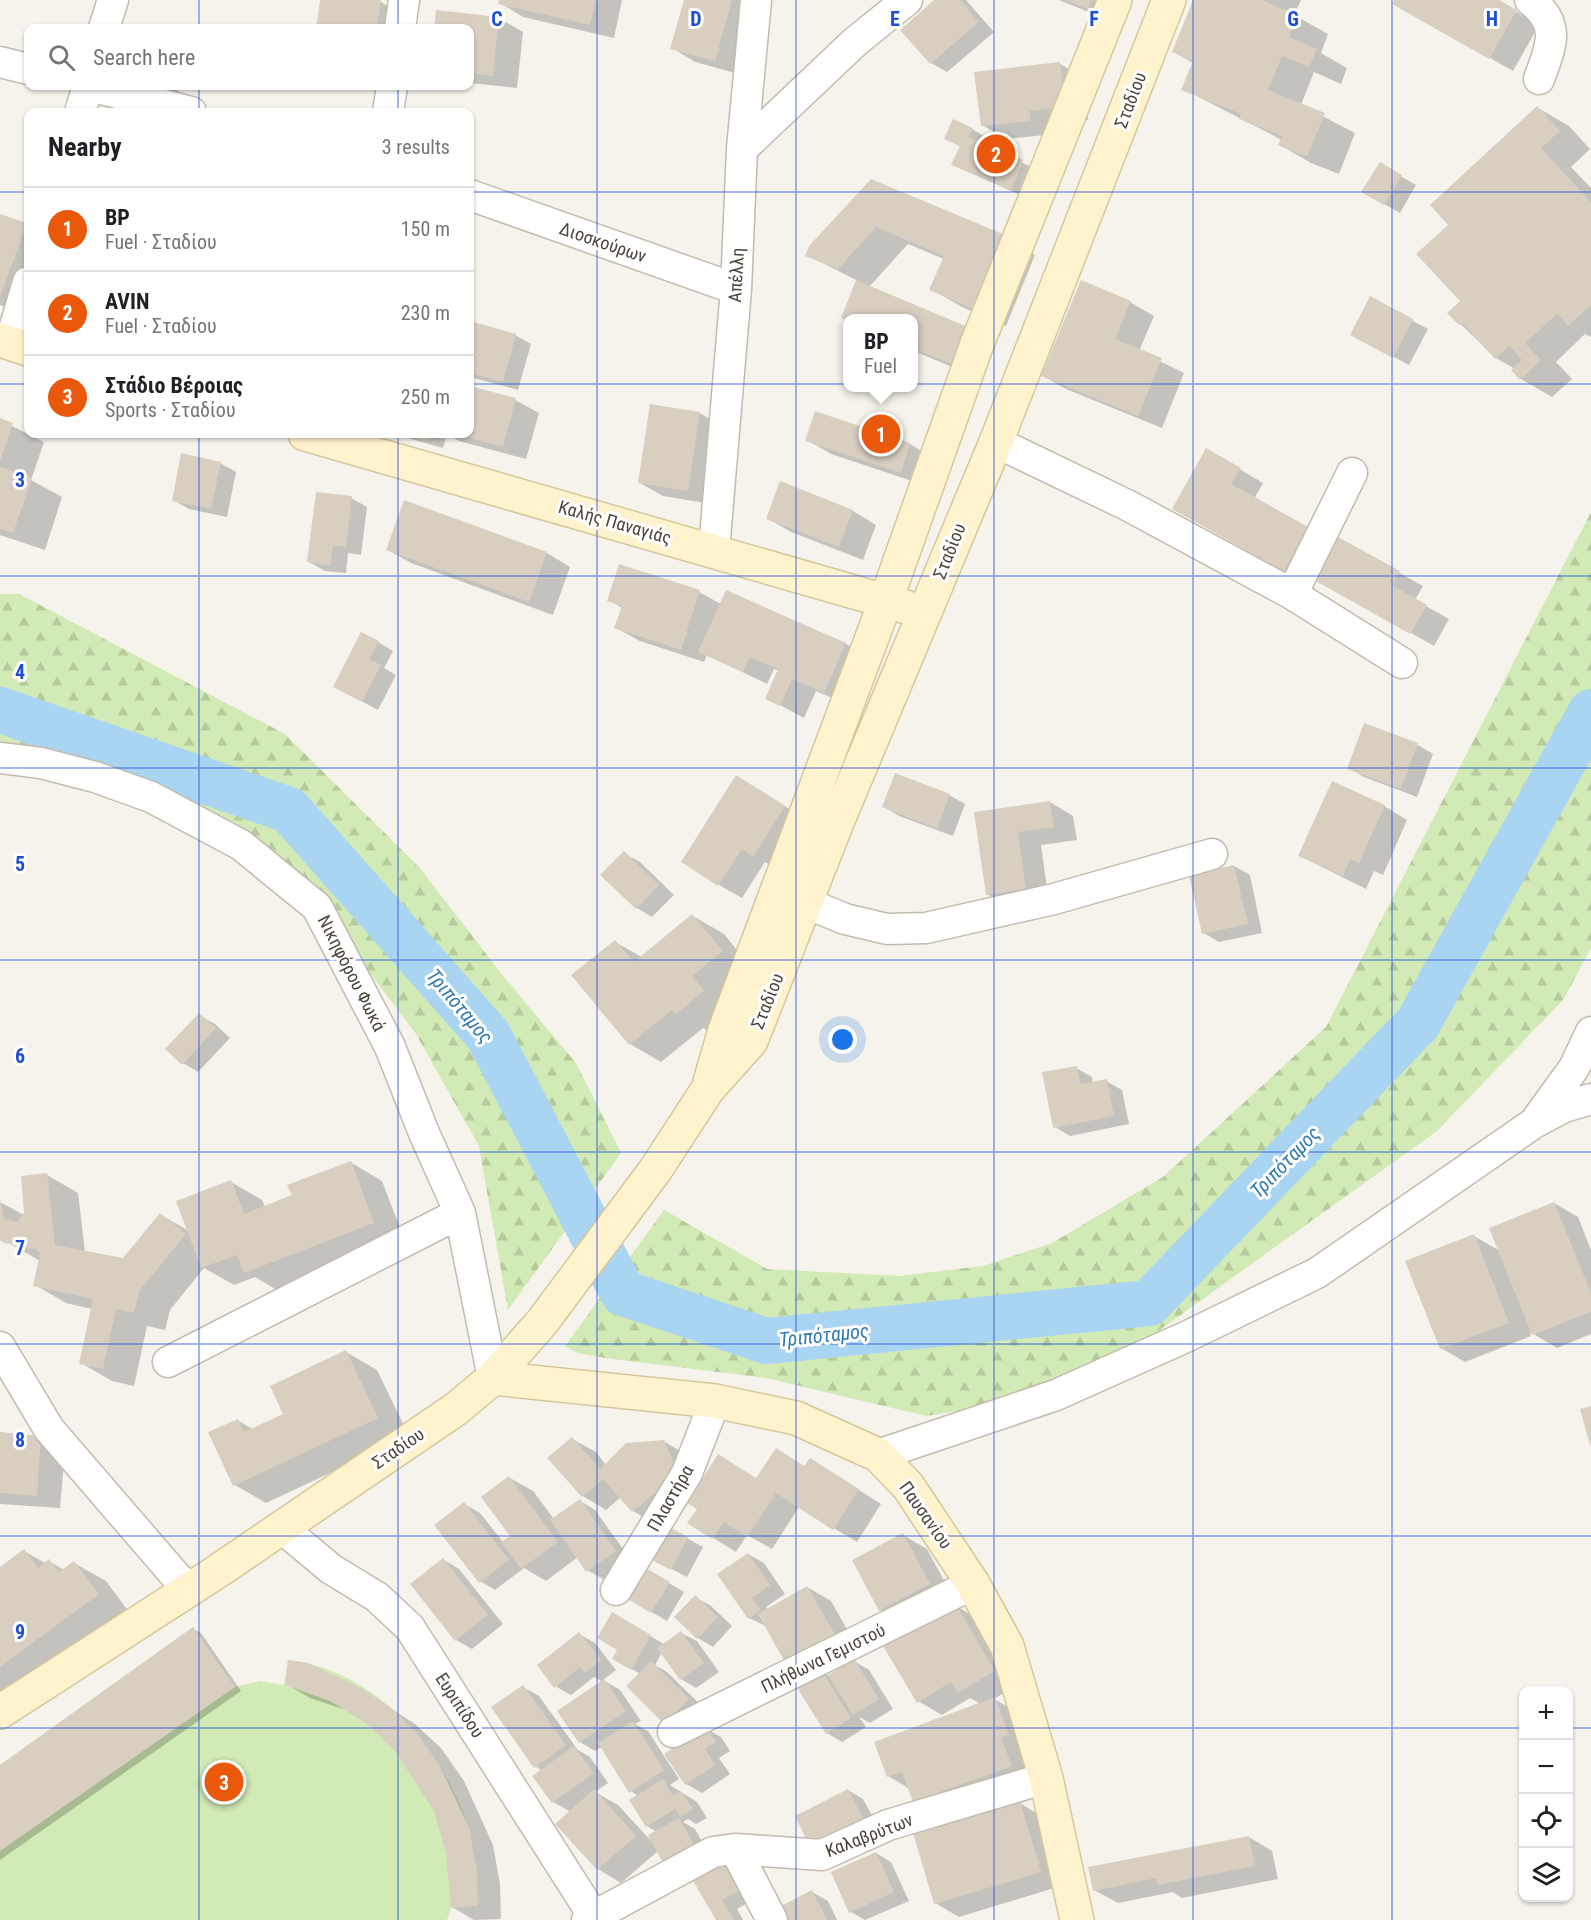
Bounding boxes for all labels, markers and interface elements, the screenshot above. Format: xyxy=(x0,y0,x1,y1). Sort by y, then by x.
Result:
text: C xyxy=(491,7,503,31)
text: D xyxy=(690,7,702,31)
text: E xyxy=(890,7,900,31)
text: F xyxy=(1089,7,1099,31)
text: G xyxy=(1287,7,1299,31)
text: H xyxy=(1486,7,1498,31)
search box xyxy=(24,24,474,90)
icon: search xyxy=(45,41,78,74)
text: Search here xyxy=(93,45,195,70)
street label: Σταδίου xyxy=(1110,69,1150,131)
text: Nearby xyxy=(48,132,122,162)
pin: 2 xyxy=(976,132,1016,176)
text: 3 results xyxy=(382,135,450,159)
text: BP xyxy=(105,205,130,230)
text: 1 xyxy=(62,217,73,241)
text: 150 m xyxy=(401,217,450,241)
street label: Διοσκούρων xyxy=(557,217,649,267)
text: Fuel · Σταδίου xyxy=(105,230,217,254)
street label: Απέλλη xyxy=(724,247,748,303)
text: AVIN xyxy=(105,289,149,314)
text: 2 xyxy=(62,301,73,325)
text: 230 m xyxy=(401,301,450,325)
text: Fuel · Σταδίου xyxy=(105,314,217,338)
popup xyxy=(843,314,918,392)
text: BP xyxy=(864,329,889,354)
text: Fuel xyxy=(864,354,897,378)
text: Στάδιο Βέροιας xyxy=(105,373,243,398)
text: 3 xyxy=(62,385,73,409)
text: 250 m xyxy=(401,385,450,409)
text: Sports · Σταδίου xyxy=(105,398,236,422)
pin: 1 xyxy=(862,412,900,456)
text: 3 xyxy=(15,468,25,492)
street label: Καλής Παναγιάς xyxy=(556,496,674,548)
street label: Σταδίου xyxy=(928,520,970,582)
text: 4 xyxy=(15,660,25,684)
text: 5 xyxy=(15,852,25,876)
street label: Νικηφόρου Φωκά xyxy=(314,912,390,1034)
water label: Τριπόταμος xyxy=(422,964,498,1048)
street label: Σταδίου xyxy=(746,970,788,1032)
your location xyxy=(828,1025,857,1054)
text: 6 xyxy=(15,1044,25,1068)
water label: Τριπόταμος xyxy=(1245,1121,1325,1203)
text: 7 xyxy=(15,1236,25,1260)
water label: Τριπόταμος xyxy=(778,1318,870,1352)
street label: Σταδίου xyxy=(368,1423,428,1473)
text: 8 xyxy=(15,1428,25,1452)
street label: Πλαστήρα xyxy=(643,1461,697,1535)
street label: Παυσανίου xyxy=(895,1477,957,1553)
street label: Πλήθωνα Γεμιστού xyxy=(758,1619,888,1697)
text: 9 xyxy=(15,1620,25,1644)
street label: Ευριπίδου xyxy=(431,1669,489,1741)
map controls xyxy=(1519,1686,1573,1902)
button: + xyxy=(1519,1686,1573,1740)
button: − xyxy=(1519,1740,1573,1794)
pin: 3 xyxy=(204,1760,244,1804)
button: locate xyxy=(1519,1794,1573,1848)
street label: Καλαβρύτων xyxy=(822,1809,916,1861)
button: layers xyxy=(1519,1848,1573,1902)

